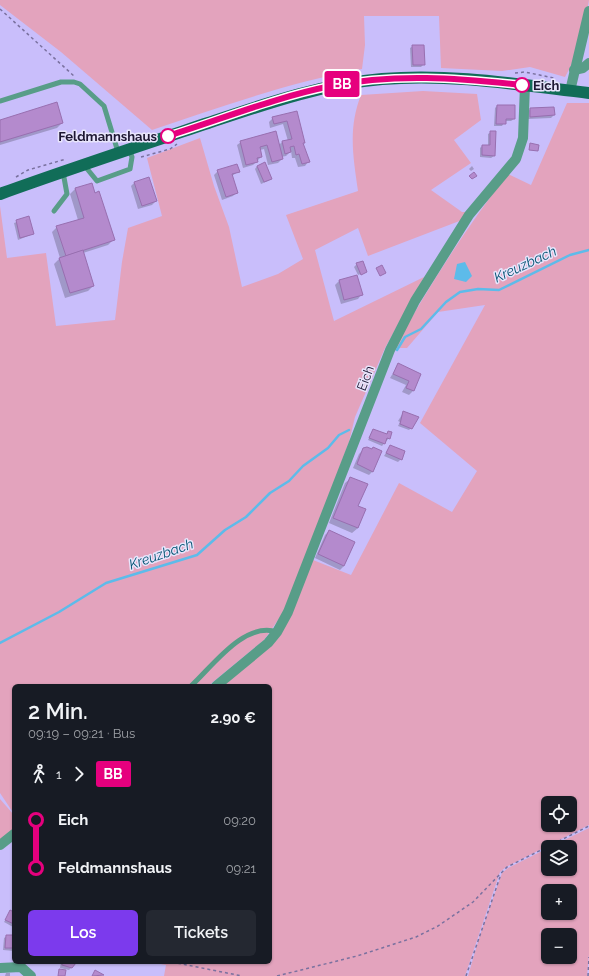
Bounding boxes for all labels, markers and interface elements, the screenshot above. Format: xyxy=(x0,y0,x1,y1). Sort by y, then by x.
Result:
line badge: BB xyxy=(324,71,360,97)
text: BB xyxy=(332,76,352,92)
marker: Eich xyxy=(514,77,530,93)
place label: Eich xyxy=(533,78,559,93)
marker: Feldmannshaus xyxy=(160,128,176,144)
place label: Feldmannshaus xyxy=(58,129,158,144)
water label: Kreuzbach xyxy=(491,243,559,285)
street label: Eich xyxy=(354,364,377,393)
water label: Kreuzbach xyxy=(127,535,195,572)
text: 2 Min. xyxy=(28,698,88,724)
text: 2.90 € xyxy=(211,709,256,727)
text: 09:19 – 09:21 · Bus xyxy=(28,726,135,741)
icon: walk xyxy=(28,763,50,785)
icon: forward xyxy=(68,763,90,785)
text: BB xyxy=(104,766,123,782)
text: 1 xyxy=(56,767,62,782)
map controls xyxy=(541,796,577,964)
button: locate xyxy=(541,796,577,832)
text: Eich xyxy=(58,811,88,829)
text: 09:20 xyxy=(223,813,256,828)
button: layers xyxy=(541,840,577,876)
text: Feldmannshaus xyxy=(58,859,172,877)
text: 09:21 xyxy=(226,861,256,876)
button: + xyxy=(541,884,577,920)
button: Los xyxy=(28,910,138,956)
button: Tickets xyxy=(146,910,256,956)
button: − xyxy=(541,928,577,964)

